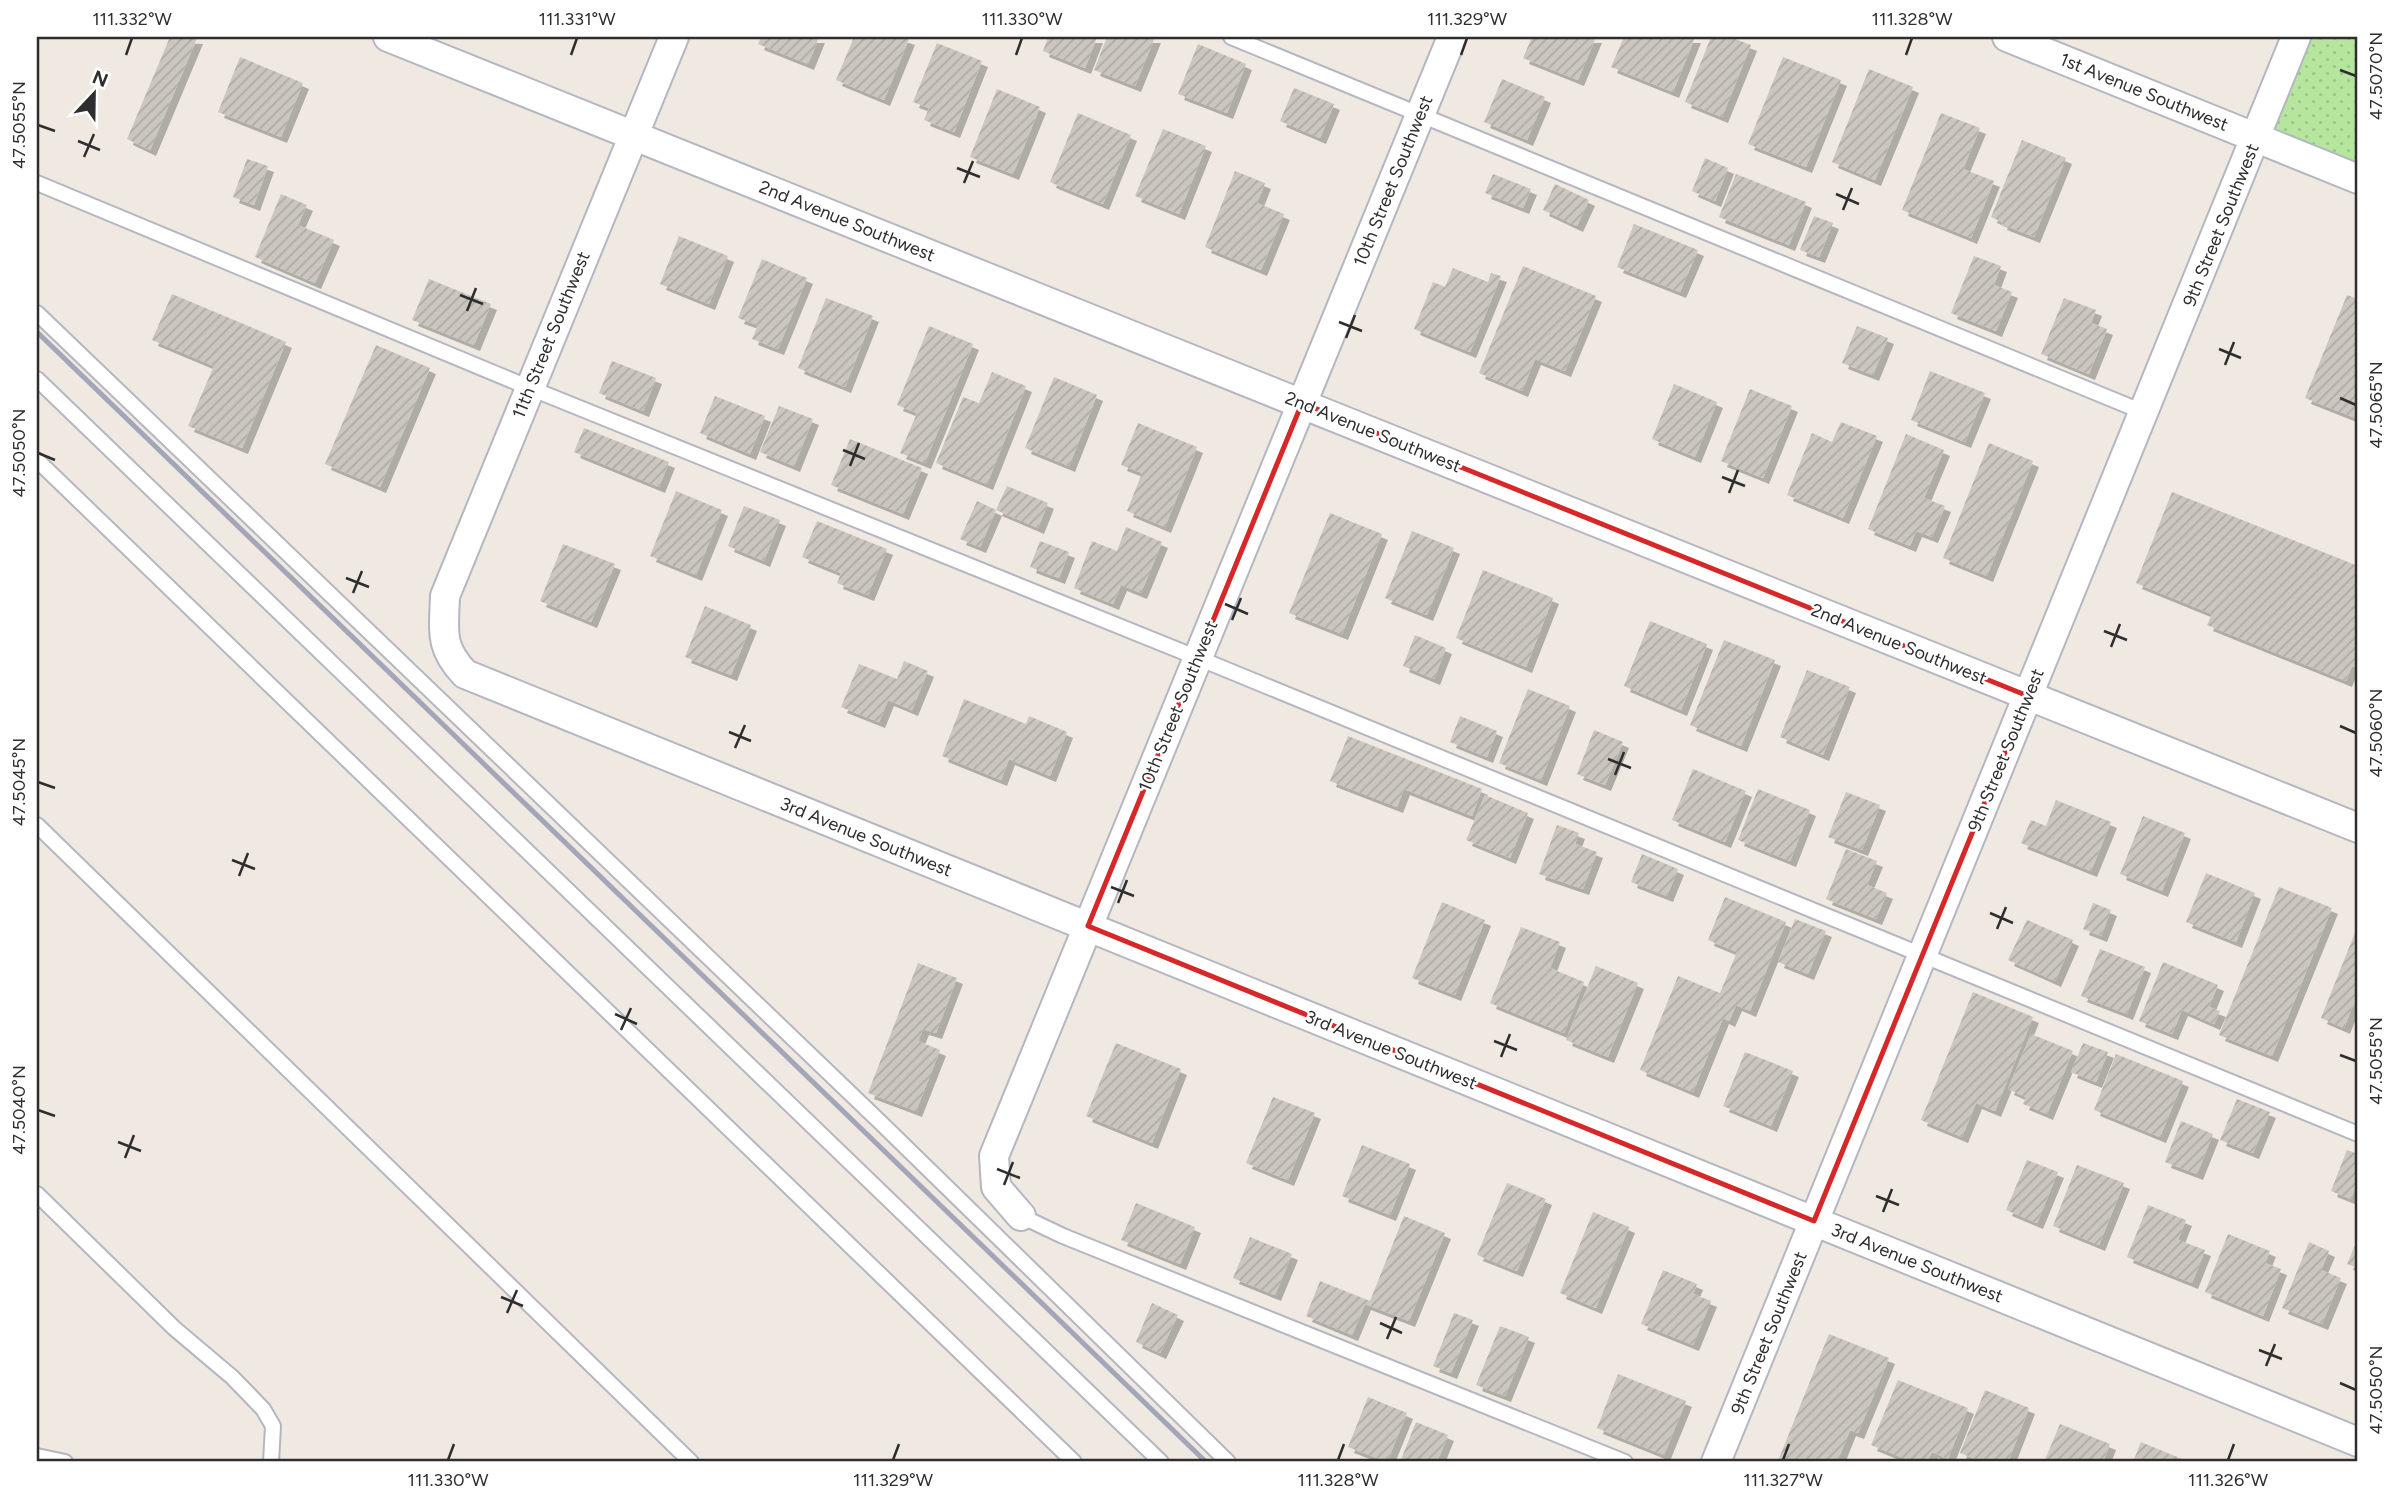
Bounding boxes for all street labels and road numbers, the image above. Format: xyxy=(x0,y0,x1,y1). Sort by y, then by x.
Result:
street label: 1st Avenue Southwest xyxy=(2057,48,2232,136)
street label: 10th Street Southwest xyxy=(1349,92,1437,270)
street label: 9th Street Southwest xyxy=(2178,140,2264,310)
street label: 2nd Avenue Southwest xyxy=(756,176,938,266)
street label: 11th Street Southwest xyxy=(507,248,595,422)
street label: 2nd Avenue Southwest xyxy=(1282,387,1464,477)
street label: 2nd Avenue Southwest xyxy=(1808,599,1990,689)
street label: 10th Street Southwest xyxy=(1134,617,1222,795)
street label: 9th Street Southwest xyxy=(1963,665,2049,835)
street label: 3rd Avenue Southwest xyxy=(777,792,955,882)
street label: 3rd Avenue Southwest xyxy=(1302,1005,1480,1095)
street label: 3rd Avenue Southwest xyxy=(1828,1218,2006,1308)
street label: 9th Street Southwest xyxy=(1726,1248,1812,1418)

